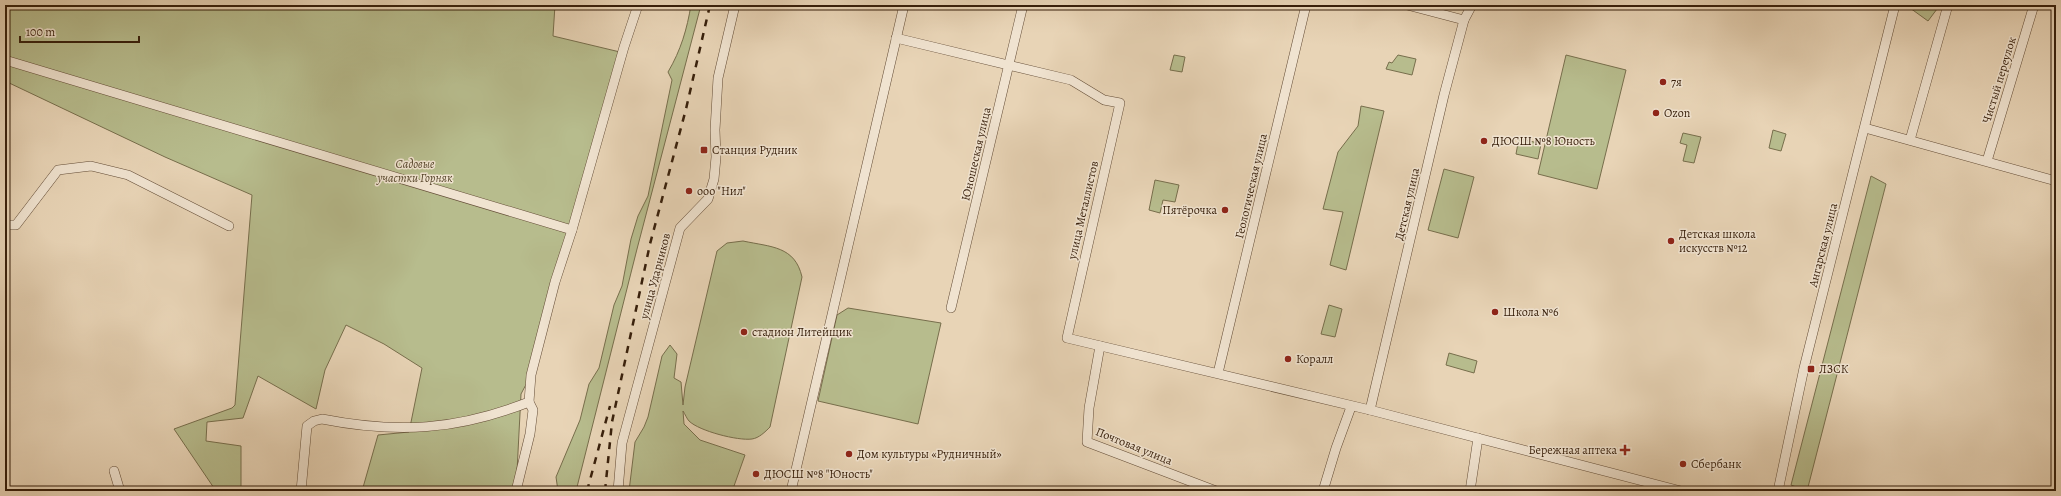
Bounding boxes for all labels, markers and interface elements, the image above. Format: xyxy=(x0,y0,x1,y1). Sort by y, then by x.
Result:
scale bar xyxy=(20,18,139,44)
text: 100 m xyxy=(26,24,55,40)
street label: Чистый переулок xyxy=(1978,35,2020,125)
place label: 7я xyxy=(1671,74,1682,90)
marker: 7я xyxy=(1658,77,1668,87)
street label: Юношеская улица xyxy=(957,105,995,203)
place label: Ozon xyxy=(1664,105,1691,121)
marker: Ozon xyxy=(1651,108,1661,118)
street label: Геологическая улица xyxy=(1231,131,1271,240)
place label: ДЮСШ №8 Юность xyxy=(1492,133,1596,149)
marker: ДЮСШ №8 Юность xyxy=(1479,136,1489,146)
place label: Станция Рудник xyxy=(712,142,798,158)
marker: Станция Рудник xyxy=(699,145,709,155)
park label: Садовые участки Горняк xyxy=(376,156,453,186)
street label: улица Металлистов xyxy=(1064,159,1102,262)
street label: Детская улица xyxy=(1391,166,1423,242)
place label: ооо "Нил" xyxy=(697,183,746,199)
marker: ооо "Нил" xyxy=(684,186,694,196)
street label: Ангарская улица xyxy=(1805,201,1841,290)
place label: Пятёрочка xyxy=(1162,202,1217,218)
marker: Пятёрочка xyxy=(1220,205,1230,215)
place label: Детская школа искусств №12 xyxy=(1679,226,1756,256)
street label: улица Ударников xyxy=(636,231,674,322)
marker: Детская школа искусств №12 xyxy=(1666,236,1676,246)
place label: Школа №6 xyxy=(1503,304,1559,320)
marker: Школа №6 xyxy=(1490,307,1500,317)
place label: стадион Литейщик xyxy=(752,324,852,340)
marker: стадион Литейщик xyxy=(739,327,749,337)
place label: Коралл xyxy=(1296,351,1333,367)
marker: Коралл xyxy=(1283,354,1293,364)
place label: ЛЗСК xyxy=(1819,361,1849,377)
marker: ЛЗСК xyxy=(1806,364,1816,374)
street label: Почтовая улица xyxy=(1093,423,1175,469)
place label: Бережная аптека xyxy=(1528,442,1617,458)
marker: Бережная аптека xyxy=(1620,445,1630,455)
place label: Дом культуры «Рудничный» xyxy=(857,446,1002,462)
marker: Дом культуры «Рудничный» xyxy=(844,449,854,459)
place label: Сбербанк xyxy=(1691,456,1742,472)
marker: Сбербанк xyxy=(1678,459,1688,469)
place label: ДЮСШ №8 "Юность" xyxy=(764,466,873,482)
marker: ДЮСШ №8 "Юность" xyxy=(751,469,761,479)

